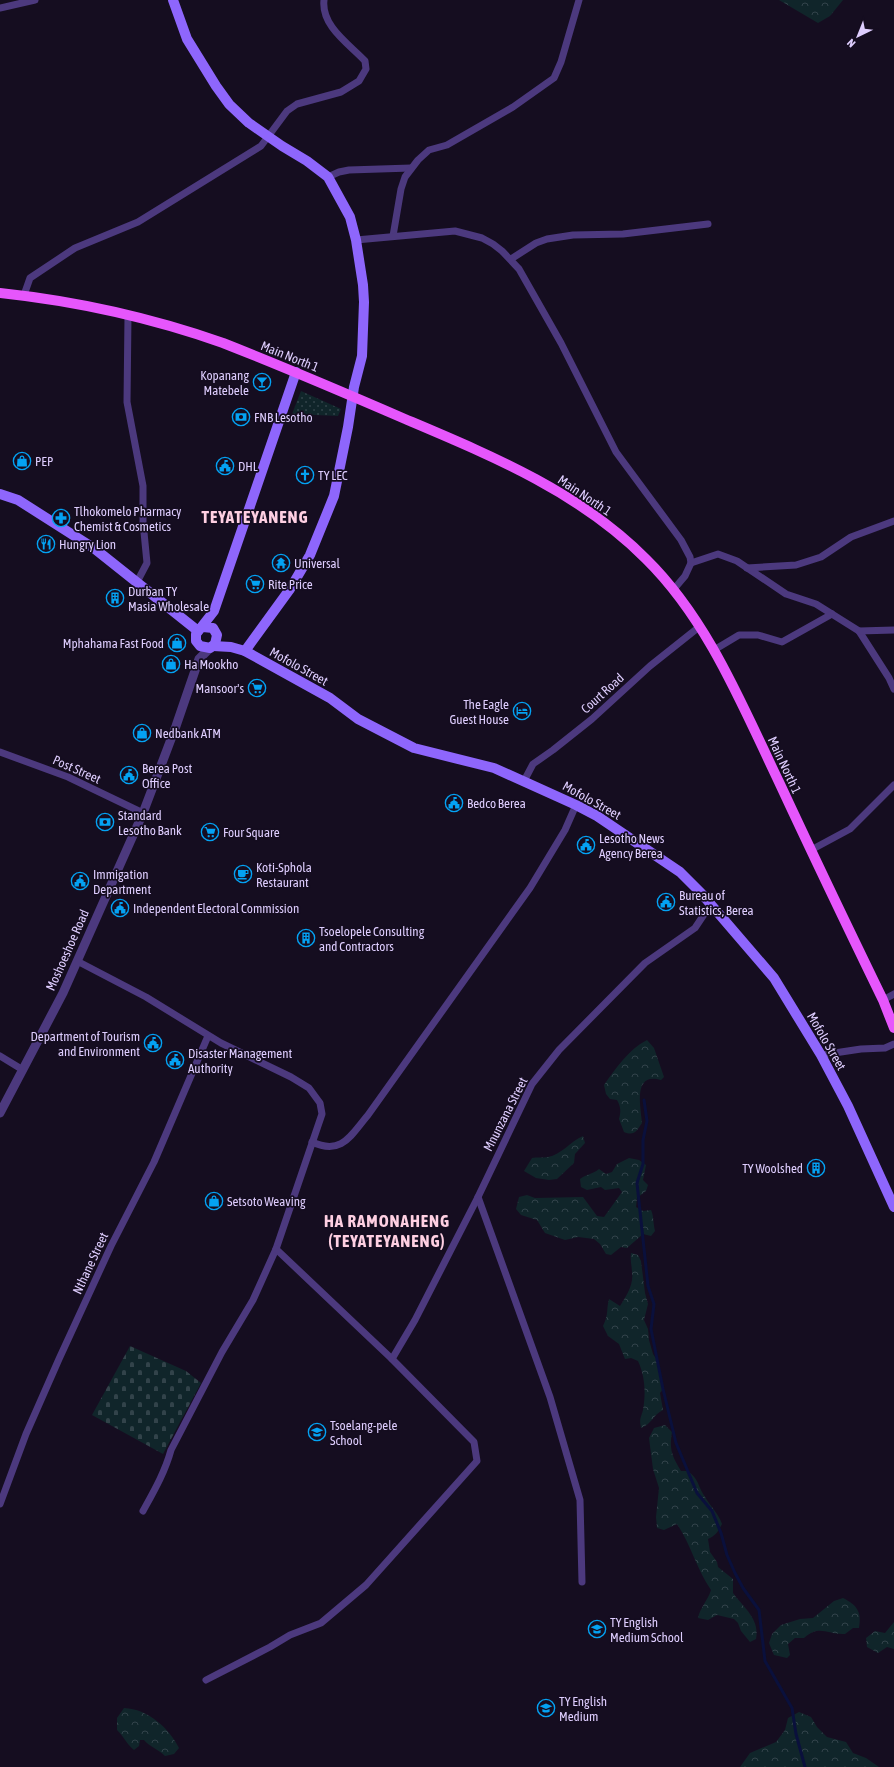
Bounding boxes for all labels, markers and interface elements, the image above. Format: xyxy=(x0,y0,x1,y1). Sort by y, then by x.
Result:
north arrow xyxy=(838,16,878,56)
text: N xyxy=(845,37,858,50)
street label: Main North 1 xyxy=(259,338,321,375)
place label: Kopanang Matebele xyxy=(200,368,249,398)
bar icon: Kopanang Matebele xyxy=(252,372,272,392)
bank icon: FNB Lesotho xyxy=(231,407,251,427)
place label: FNB Lesotho xyxy=(254,410,313,425)
shop icon: PEP xyxy=(12,451,32,471)
place label: PEP xyxy=(35,454,53,469)
public building icon: DHL xyxy=(215,456,235,476)
place label: DHL xyxy=(238,459,258,474)
church icon: TY LEC xyxy=(295,465,315,485)
place label: TY LEC xyxy=(318,468,348,483)
street label: Main North 1 xyxy=(555,472,614,519)
place label: Tlhokomelo Pharmacy Chemist & Cosmetics xyxy=(74,504,182,534)
district label: TEYATEYANENG xyxy=(201,507,309,527)
pharmacy icon: Tlhokomelo Pharmacy Chemist & Cosmetics xyxy=(51,508,71,528)
restaurant icon: Hungry Lion xyxy=(36,534,56,554)
place label: Hungry Lion xyxy=(59,537,116,552)
temple icon: Universal xyxy=(271,553,291,573)
place label: Universal xyxy=(294,556,341,571)
supermarket icon: Rite Price xyxy=(245,574,265,594)
place label: Rite Price xyxy=(268,577,313,592)
place label: Durban TY Masia Wholesale xyxy=(128,584,209,614)
building icon: Durban TY Masia Wholesale xyxy=(105,588,125,608)
shop icon: Mphahama Fast Food xyxy=(167,633,187,653)
place label: Mphahama Fast Food xyxy=(63,636,164,651)
street label: Mofolo Street xyxy=(267,644,331,689)
shop icon: Ha Mookho xyxy=(161,654,181,674)
place label: Ha Mookho xyxy=(184,657,238,672)
street label: Court Road xyxy=(578,670,627,716)
supermarket icon: Mansoor's xyxy=(247,678,267,698)
place label: Mansoor's xyxy=(196,681,244,696)
place label: The Eagle Guest House xyxy=(449,697,509,727)
hotel icon: The Eagle Guest House xyxy=(512,701,532,721)
shop icon: Nedbank ATM xyxy=(132,723,152,743)
place label: Nedbank ATM xyxy=(155,726,221,741)
street label: Main North 1 xyxy=(765,734,804,796)
street label: Post Street xyxy=(50,752,103,787)
place label: Berea Post Office xyxy=(142,761,193,791)
public building icon: Berea Post Office xyxy=(119,765,139,785)
street label: Mofolo Street xyxy=(560,778,624,823)
public building icon: Bedco Berea xyxy=(444,793,464,813)
place label: Bedco Berea xyxy=(467,796,526,811)
place label: Standard Lesotho Bank xyxy=(118,808,182,838)
bank icon: Standard Lesotho Bank xyxy=(95,812,115,832)
supermarket icon: Four Square xyxy=(200,822,220,842)
place label: Four Square xyxy=(223,825,280,840)
place label: Lesotho News Agency Berea xyxy=(599,831,665,861)
public building icon: Lesotho News Agency Berea xyxy=(576,835,596,855)
place label: Koti-Sphola Restaurant xyxy=(256,860,312,890)
cafe icon: Koti-Sphola Restaurant xyxy=(233,864,253,884)
place label: Immigation Department xyxy=(93,867,151,897)
public building icon: Immigation Department xyxy=(70,871,90,891)
place label: Bureau of Statistics, Berea xyxy=(679,888,754,918)
public building icon: Bureau of Statistics, Berea xyxy=(656,892,676,912)
public building icon: Independent Electoral Commission xyxy=(110,898,130,918)
place label: Independent Electoral Commission xyxy=(133,901,299,916)
street label: Moshoeshoe Road xyxy=(43,907,92,993)
place label: Tsoelopele Consulting and Contractors xyxy=(319,924,425,954)
building icon: Tsoelopele Consulting and Contractors xyxy=(296,928,316,948)
street label: Mofolo Street xyxy=(804,1010,849,1073)
place label: Department of Tourism and Environment xyxy=(31,1029,140,1059)
public building icon: Department of Tourism and Environment xyxy=(143,1033,163,1053)
place label: Disaster Management Authority xyxy=(188,1046,293,1076)
public building icon: Disaster Management Authority xyxy=(165,1050,185,1070)
street label: Mnunzana Street xyxy=(480,1075,531,1154)
building icon: TY Woolshed xyxy=(806,1158,826,1178)
place label: TY Woolshed xyxy=(742,1161,803,1176)
shop icon: Setsoto Weaving xyxy=(204,1191,224,1211)
place label: Setsoto Weaving xyxy=(227,1194,306,1209)
district label: HA RAMONAHENG (TEYATEYANENG) xyxy=(324,1211,450,1251)
street label: Nthane Street xyxy=(70,1230,111,1296)
place label: Tsoelang-pele School xyxy=(330,1418,398,1448)
school or university icon: Tsoelang-pele School xyxy=(307,1422,327,1442)
place label: TY English Medium School xyxy=(610,1615,684,1645)
school or university icon: TY English Medium School xyxy=(587,1619,607,1639)
place label: TY English Medium xyxy=(559,1694,607,1724)
school or university icon: TY English Medium xyxy=(536,1698,556,1718)

